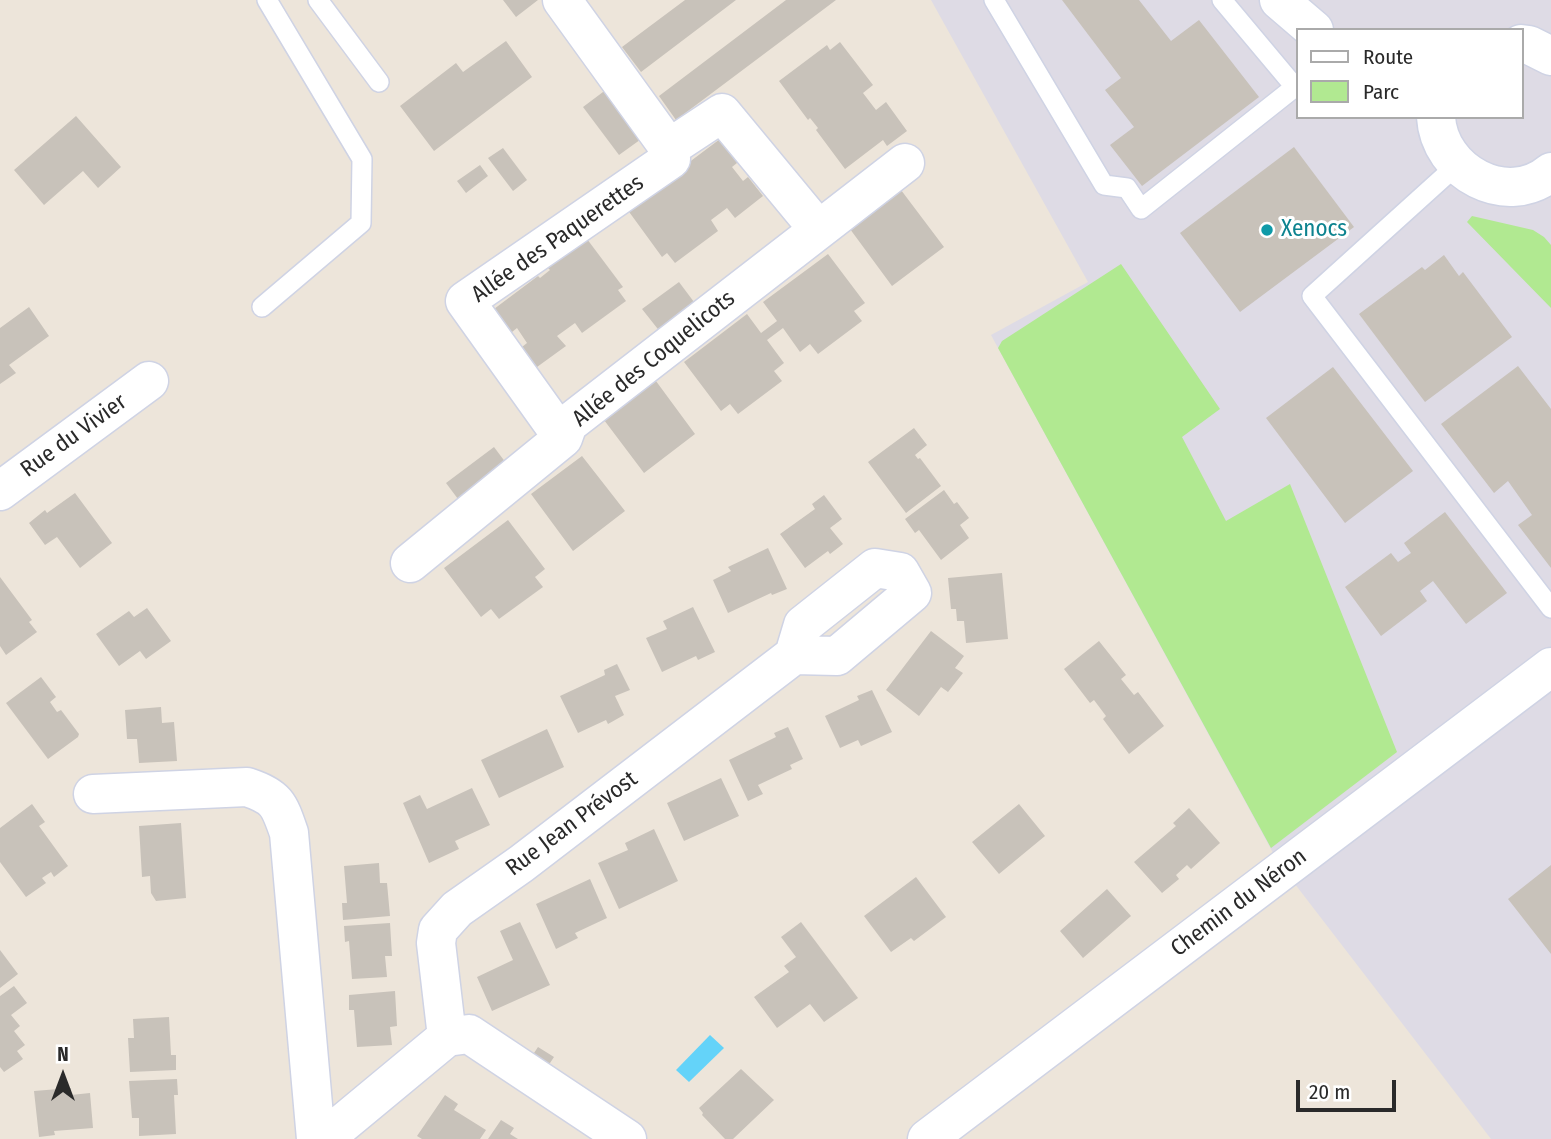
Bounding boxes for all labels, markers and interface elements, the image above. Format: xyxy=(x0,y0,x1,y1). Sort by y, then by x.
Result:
legend xyxy=(1296,28,1523,119)
text: Route xyxy=(1363,44,1413,70)
text: Parc xyxy=(1363,79,1399,105)
street label: Allée des Paquerettes xyxy=(467,169,649,309)
place label: Xenocs xyxy=(1281,216,1347,244)
marker: Xenocs xyxy=(1259,222,1275,238)
street label: Allée des Coquelicots xyxy=(567,285,741,433)
street label: Rue du Vivier xyxy=(16,388,132,484)
street label: Rue Jean Prévost xyxy=(501,766,643,882)
street label: Chemin du Néron xyxy=(1166,843,1312,963)
north arrow xyxy=(28,1041,98,1111)
text: N xyxy=(57,1043,69,1066)
scale bar xyxy=(1299,1066,1399,1110)
text: 20 m xyxy=(1309,1079,1350,1105)

